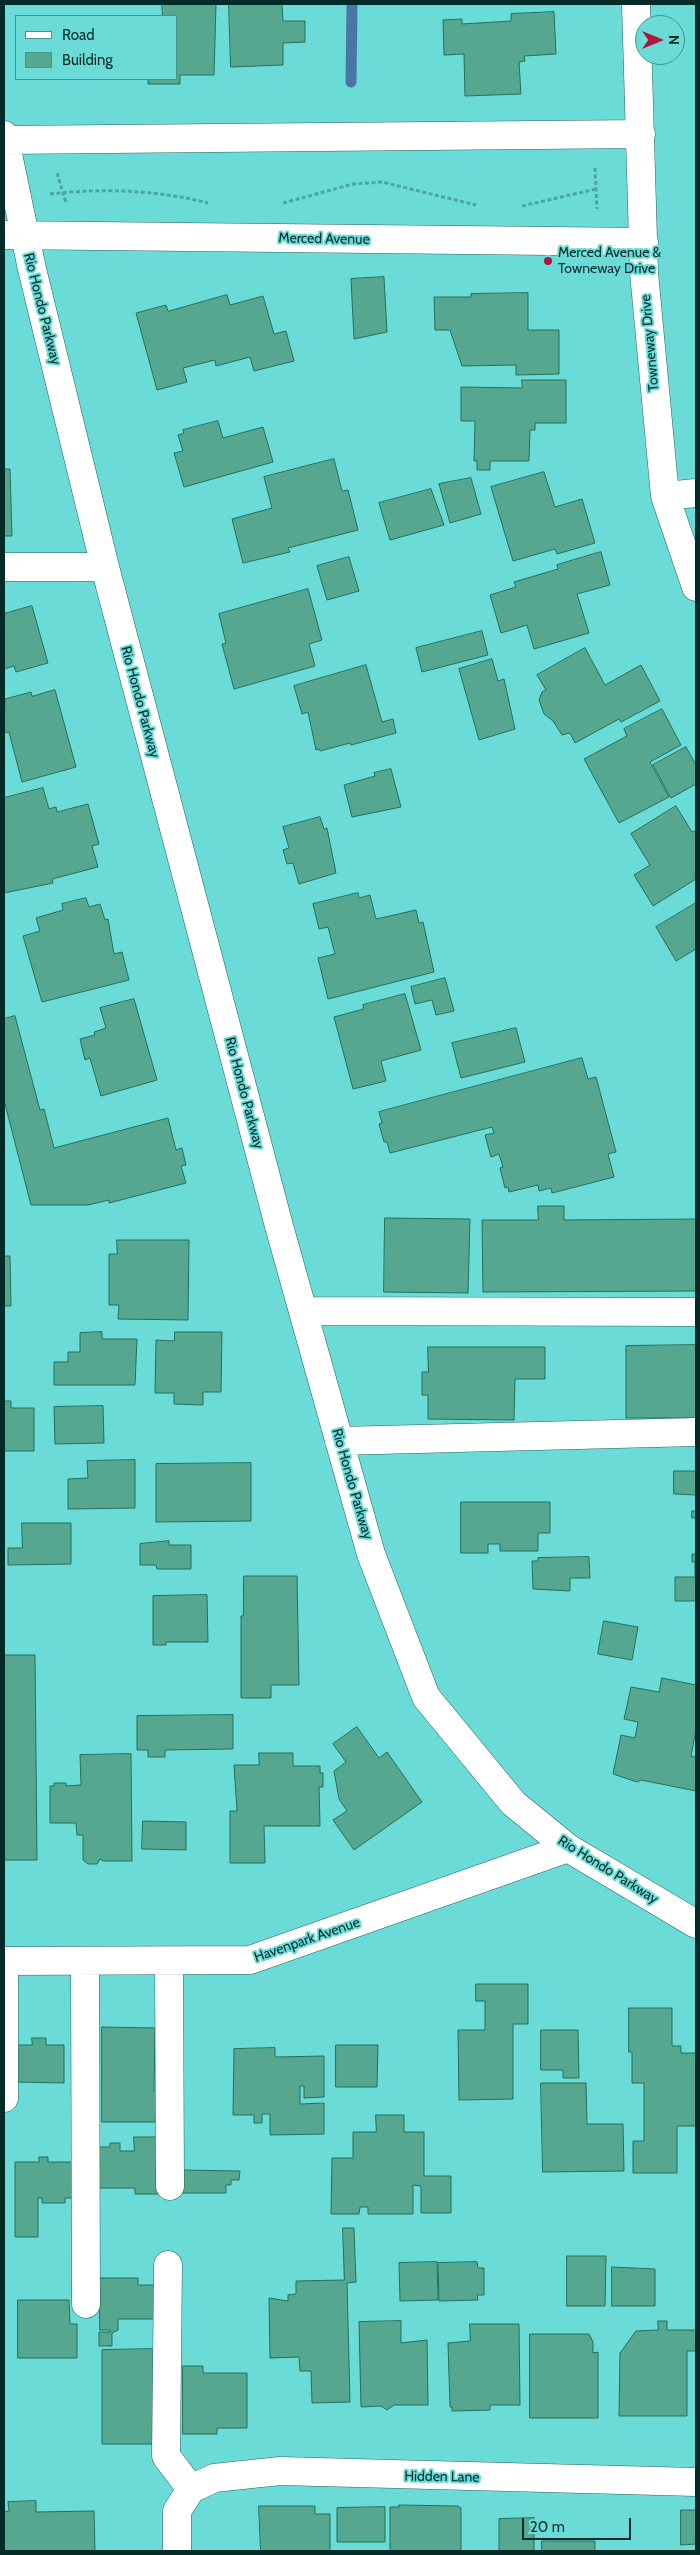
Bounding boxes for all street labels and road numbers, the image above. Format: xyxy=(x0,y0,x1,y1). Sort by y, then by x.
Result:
street label: Merced Avenue xyxy=(278,230,370,248)
street label: Rio Hondo Parkway xyxy=(20,251,64,367)
street label: Towneway Drive xyxy=(637,294,663,392)
street label: Rio Hondo Parkway xyxy=(117,644,163,760)
street label: Rio Hondo Parkway xyxy=(221,1035,267,1151)
street label: Rio Hondo Parkway xyxy=(328,1426,376,1542)
street label: Rio Hondo Parkway xyxy=(555,1832,661,1908)
street label: Havenpark Avenue xyxy=(252,1914,362,1966)
street label: Hidden Lane xyxy=(404,2468,480,2486)

